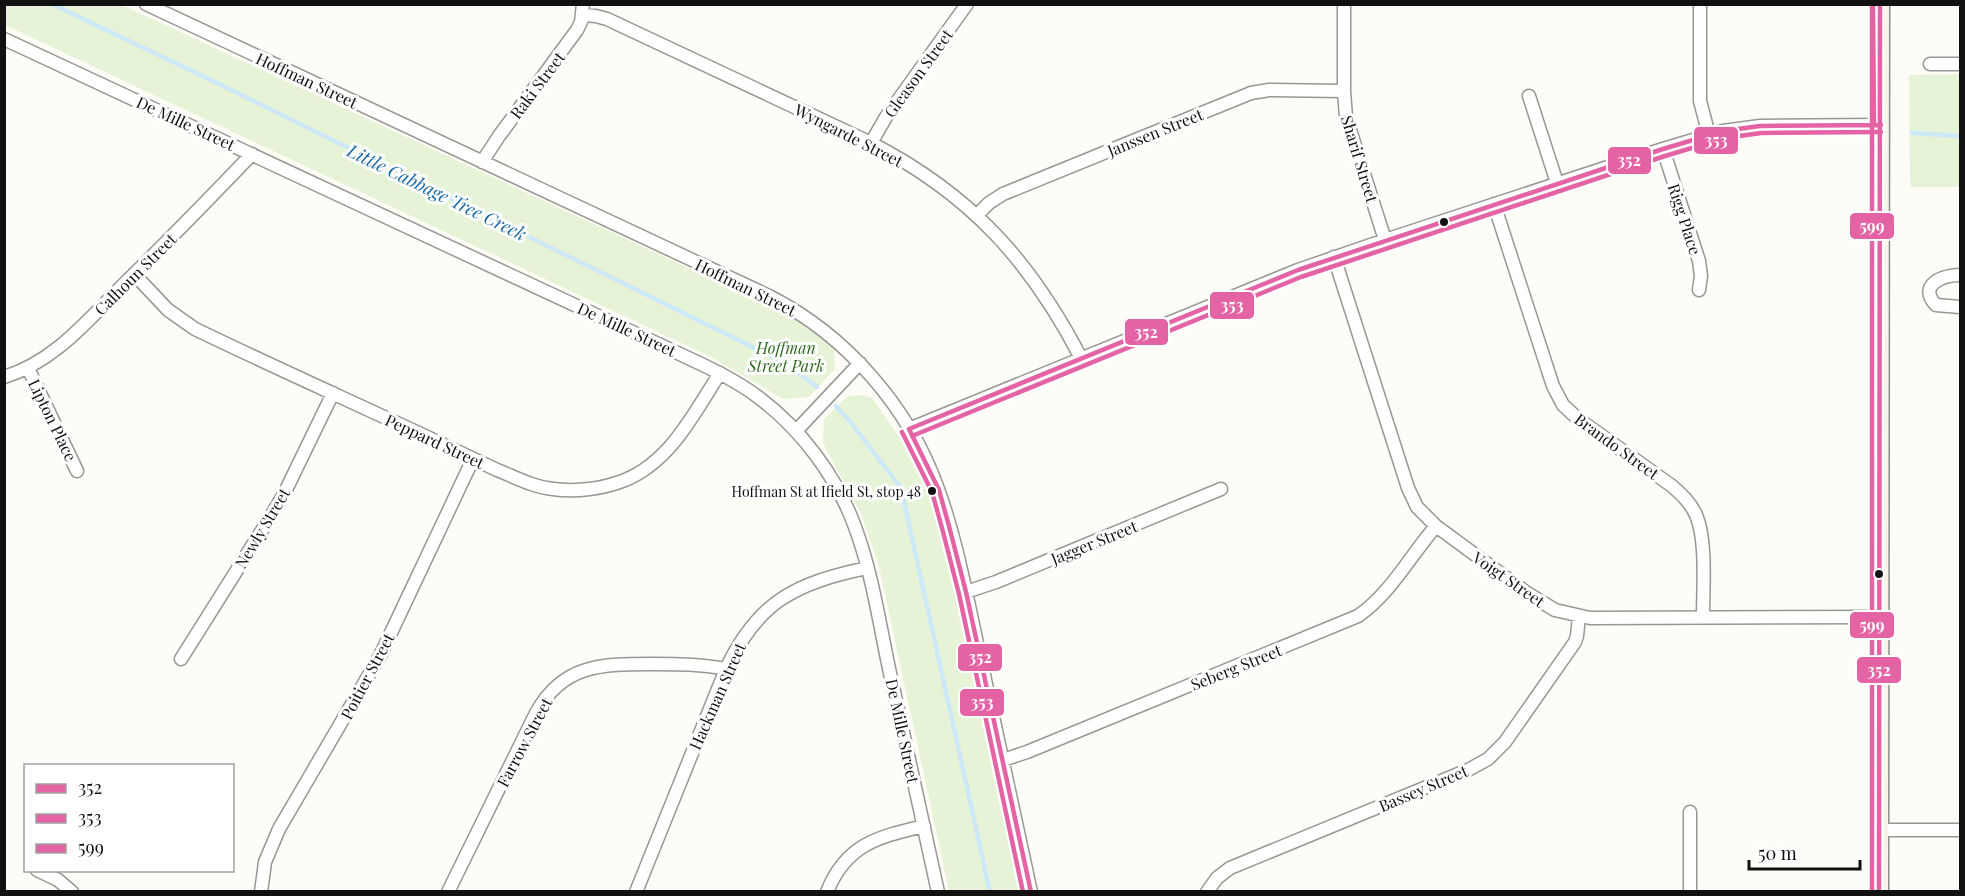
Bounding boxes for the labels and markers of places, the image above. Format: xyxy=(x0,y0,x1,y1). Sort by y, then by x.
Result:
unlabelled marker xyxy=(1438,216,1450,228)
place label: Hoffman St at Ifield St, stop 48 xyxy=(732,482,921,501)
marker: Hoffman St at Ifield St, stop 48 xyxy=(926,485,938,497)
unlabelled marker xyxy=(1873,568,1885,580)

